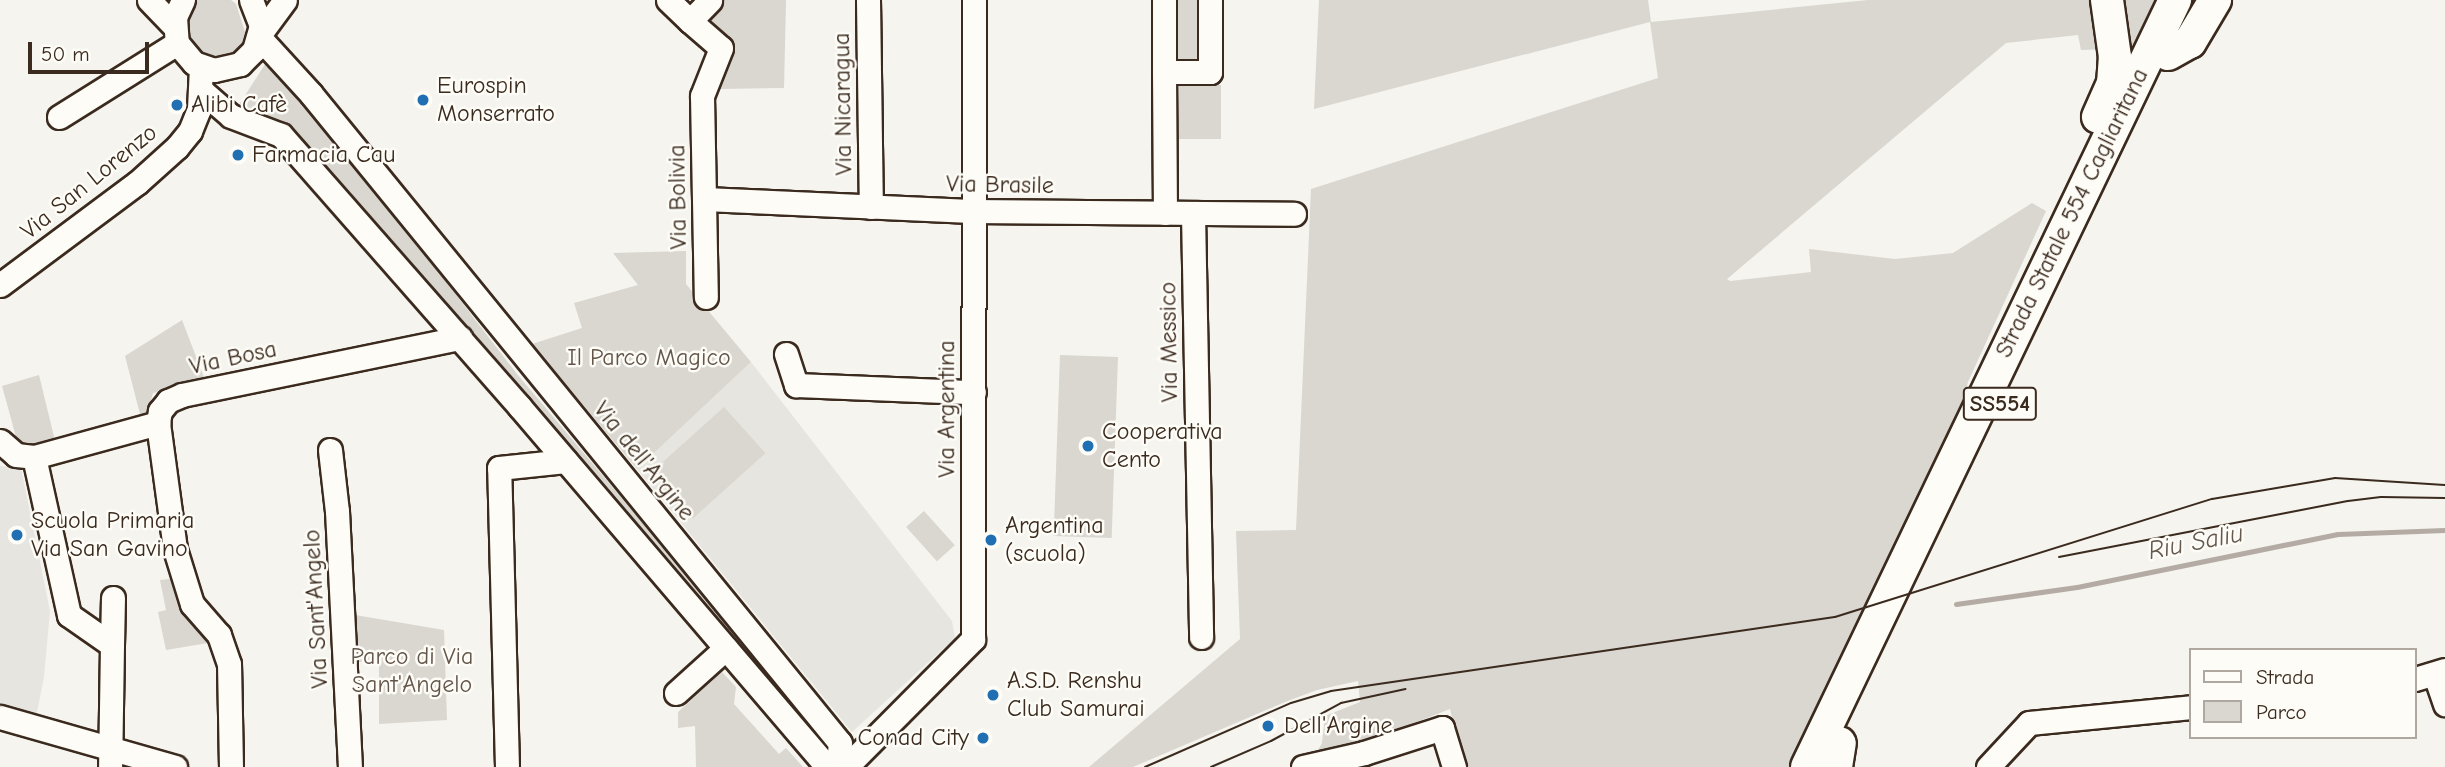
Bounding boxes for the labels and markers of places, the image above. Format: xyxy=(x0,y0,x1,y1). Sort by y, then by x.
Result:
place label: Eurospin Monserrato xyxy=(437,72,555,128)
place label: Alibi Cafè xyxy=(191,91,287,119)
marker: Eurospin Monserrato xyxy=(415,92,431,108)
marker: Alibi Cafè xyxy=(169,97,185,113)
place label: Farmacia Cau xyxy=(252,141,395,169)
marker: Farmacia Cau xyxy=(230,147,246,163)
place label: Cooperativa Cento xyxy=(1102,418,1223,474)
marker: Cooperativa Cento xyxy=(1080,438,1096,454)
place label: Scuola Primaria Via San Gavino xyxy=(31,507,194,563)
place label: Argentina (scuola) xyxy=(1005,512,1104,568)
marker: Scuola Primaria Via San Gavino xyxy=(9,527,25,543)
marker: Argentina (scuola) xyxy=(983,532,999,548)
place label: A.S.D. Renshu Club Samurai xyxy=(1007,667,1145,723)
marker: A.S.D. Renshu Club Samurai xyxy=(985,687,1001,703)
place label: Dell'Argine xyxy=(1284,712,1393,740)
marker: Dell'Argine xyxy=(1258,716,1278,736)
place label: Conad City xyxy=(857,724,969,752)
marker: Conad City xyxy=(975,730,991,746)

